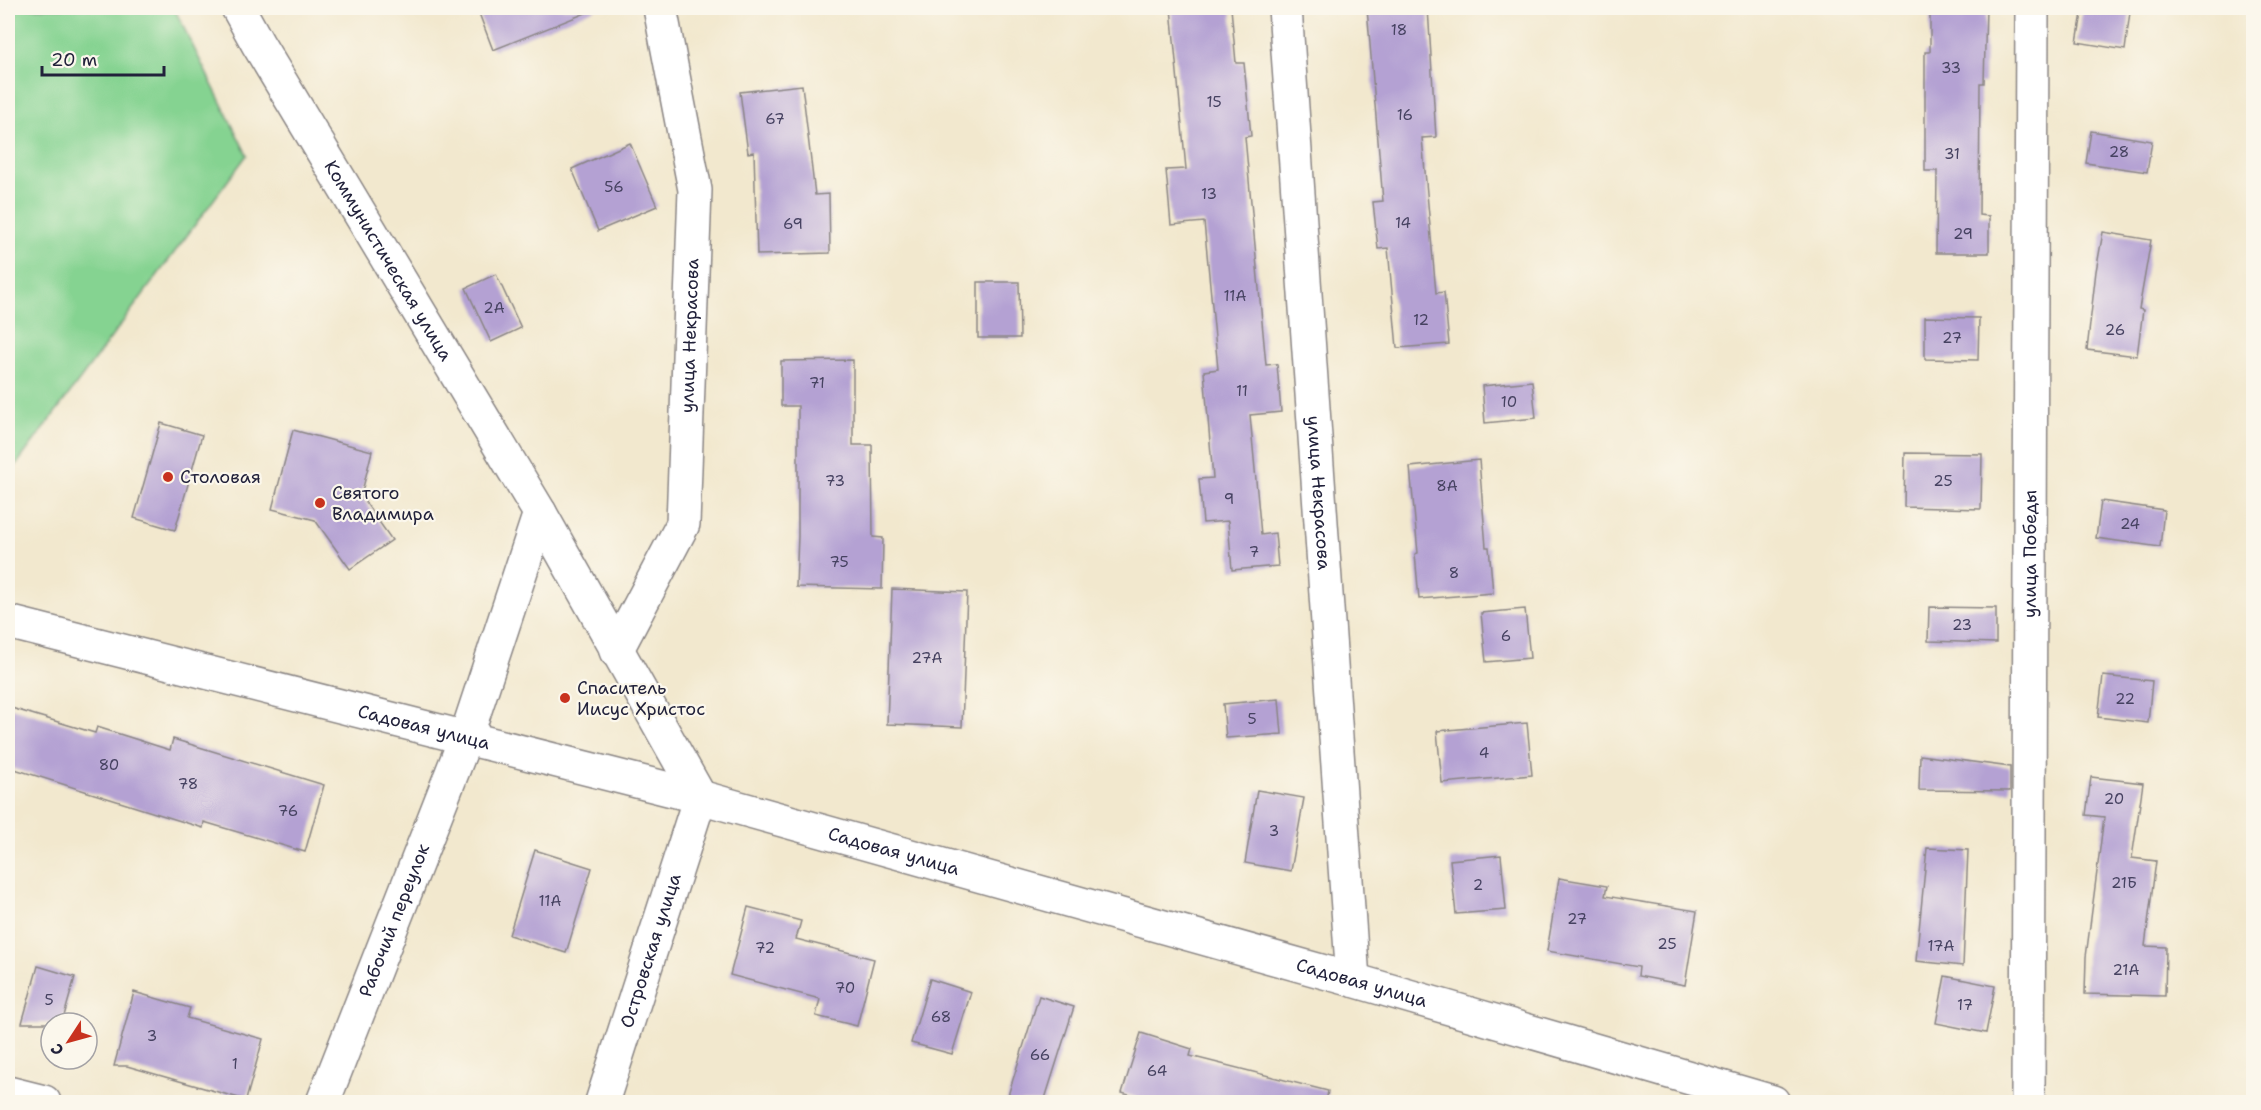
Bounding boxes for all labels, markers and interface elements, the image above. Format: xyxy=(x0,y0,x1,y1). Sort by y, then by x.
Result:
house number: 18 xyxy=(1391,20,1407,40)
scale bar xyxy=(42,39,164,77)
text: 20 m xyxy=(51,48,97,72)
house number: 33 xyxy=(1941,58,1961,78)
house number: 15 xyxy=(1206,92,1222,112)
house number: 16 xyxy=(1397,105,1413,125)
house number: 67 xyxy=(765,109,785,129)
house number: 28 xyxy=(2109,142,2129,162)
house number: 31 xyxy=(1944,144,1960,164)
street label: Коммунистическая улица xyxy=(319,156,458,365)
house number: 56 xyxy=(604,177,624,197)
house number: 13 xyxy=(1201,184,1217,204)
house number: 14 xyxy=(1395,213,1411,233)
house number: 69 xyxy=(783,214,803,234)
house number: 29 xyxy=(1953,224,1973,244)
street label: улица Некрасова xyxy=(675,258,705,413)
house number: 11А xyxy=(1224,286,1247,306)
house number: 2А xyxy=(483,298,505,318)
house number: 12 xyxy=(1413,310,1429,330)
house number: 26 xyxy=(2105,320,2125,340)
house number: 27 xyxy=(1942,328,1962,348)
house number: 71 xyxy=(809,373,825,393)
house number: 11 xyxy=(1236,381,1248,401)
house number: 10 xyxy=(1501,392,1517,412)
street label: улица Некрасова xyxy=(1302,415,1336,571)
place label: Столовая xyxy=(180,465,261,489)
marker: Столовая xyxy=(161,470,175,484)
house number: 73 xyxy=(825,471,845,491)
house number: 25 xyxy=(1933,471,1953,491)
house number: 8А xyxy=(1436,476,1458,496)
place label: Святого Владимира xyxy=(332,481,434,526)
house number: 9 xyxy=(1224,489,1234,509)
street label: улица Победы xyxy=(2018,490,2042,618)
marker: Святого Владимира xyxy=(313,496,327,510)
house number: 24 xyxy=(2120,514,2140,534)
house number: 7 xyxy=(1249,542,1259,562)
house number: 75 xyxy=(829,552,849,572)
house number: 8 xyxy=(1449,563,1459,583)
house number: 23 xyxy=(1952,615,1972,635)
house number: 6 xyxy=(1501,626,1511,646)
house number: 27А xyxy=(912,648,943,668)
place label: Спаситель Иисус Христос xyxy=(577,676,705,721)
house number: 22 xyxy=(2115,689,2135,709)
marker: Спаситель Иисус Христос xyxy=(558,691,572,705)
street label: Садовая улица xyxy=(355,699,492,755)
house number: 5 xyxy=(1247,709,1257,729)
house number: 4 xyxy=(1479,743,1489,763)
house number: 80 xyxy=(99,755,119,775)
house number: 78 xyxy=(178,774,198,794)
house number: 20 xyxy=(2104,789,2124,809)
house number: 76 xyxy=(278,801,298,821)
street label: Садовая улица xyxy=(825,821,962,881)
house number: 3 xyxy=(1269,821,1279,841)
street label: Рабочий переулок xyxy=(353,840,435,1001)
street label: Островская улица xyxy=(615,870,687,1031)
house number: 21Б xyxy=(2111,873,2137,893)
house number: 2 xyxy=(1473,875,1483,895)
house number: 11А xyxy=(539,891,562,911)
house number: 27 xyxy=(1567,909,1587,929)
house number: 25 xyxy=(1657,934,1677,954)
house number: 17А xyxy=(1928,936,1955,956)
house number: 72 xyxy=(755,938,775,958)
street label: Садовая улица xyxy=(1293,953,1430,1013)
house number: 21А xyxy=(2113,960,2140,980)
house number: 70 xyxy=(835,978,855,998)
house number: 5 xyxy=(44,990,54,1010)
house number: 17 xyxy=(1957,995,1973,1015)
house number: 68 xyxy=(931,1007,951,1027)
north arrow xyxy=(39,1011,99,1071)
house number: 3 xyxy=(147,1026,157,1046)
text: С xyxy=(46,1039,69,1060)
house number: 66 xyxy=(1030,1045,1050,1065)
house number: 1 xyxy=(232,1054,238,1074)
house number: 64 xyxy=(1147,1061,1167,1081)

